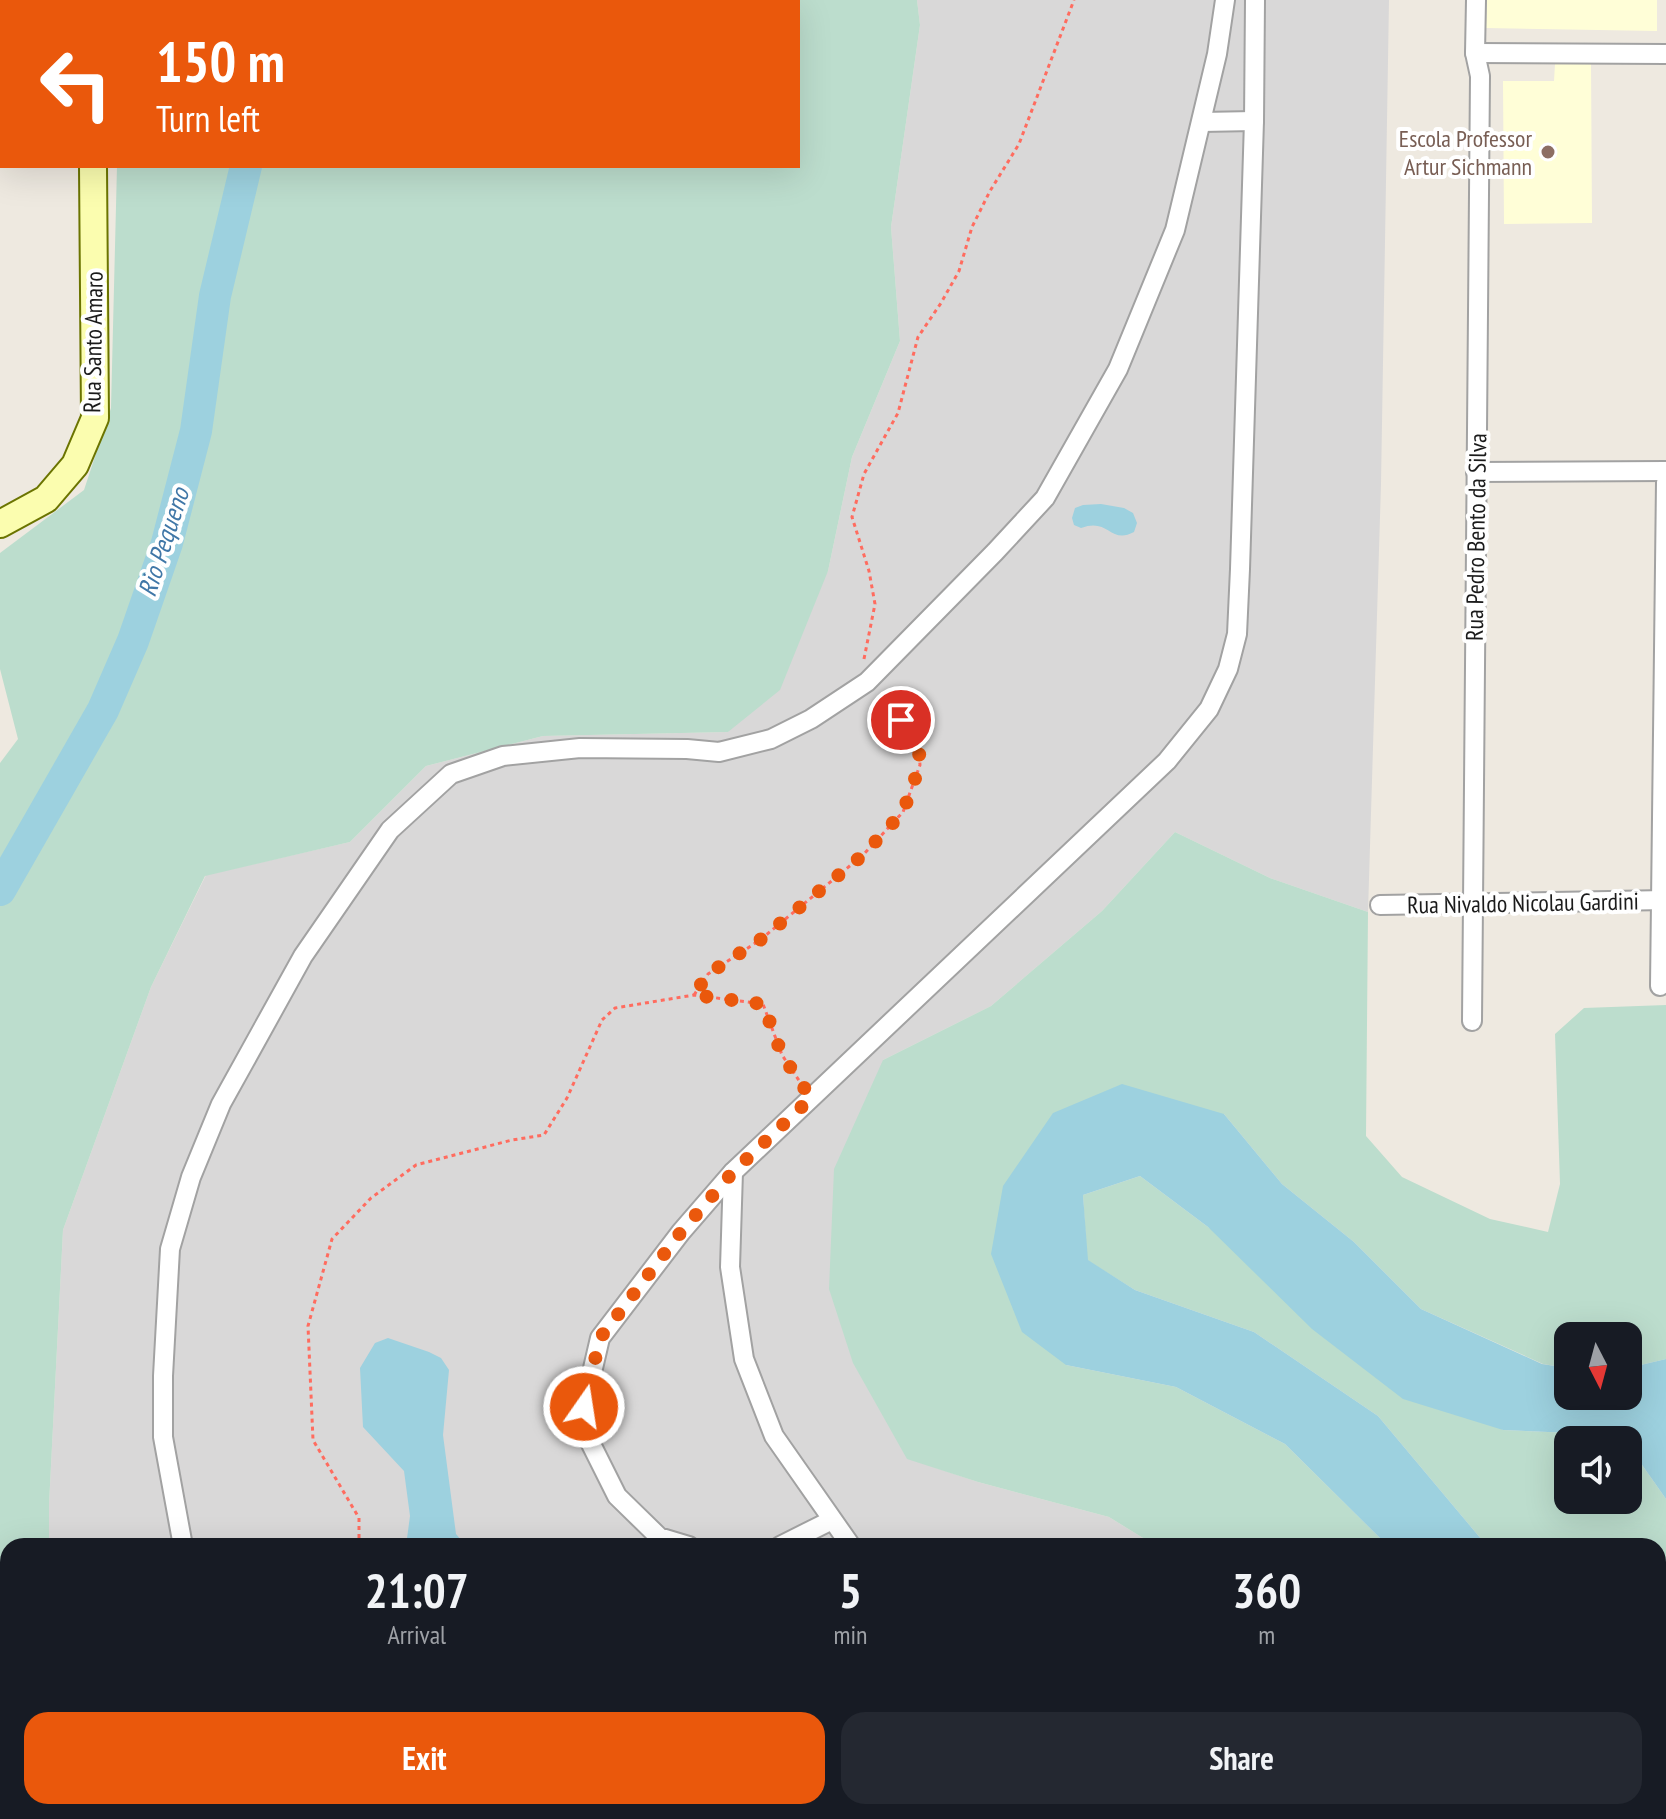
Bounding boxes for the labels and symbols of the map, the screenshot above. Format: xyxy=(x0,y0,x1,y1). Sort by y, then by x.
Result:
place label: Escola Professor Artur Sichmann xyxy=(1399,123,1532,182)
marker: Escola Professor Artur Sichmann xyxy=(1539,143,1557,161)
street label: Rua Santo Amaro xyxy=(76,271,110,413)
street label: Rua Pedro Bento da Silva xyxy=(1459,433,1493,641)
water label: Rio Pequeno xyxy=(130,482,197,600)
pin xyxy=(867,686,935,754)
street label: Rua Nivaldo Nicolau Gardini xyxy=(1407,885,1639,921)
north arrow xyxy=(1554,1322,1642,1410)
position arrow xyxy=(542,1365,626,1449)

